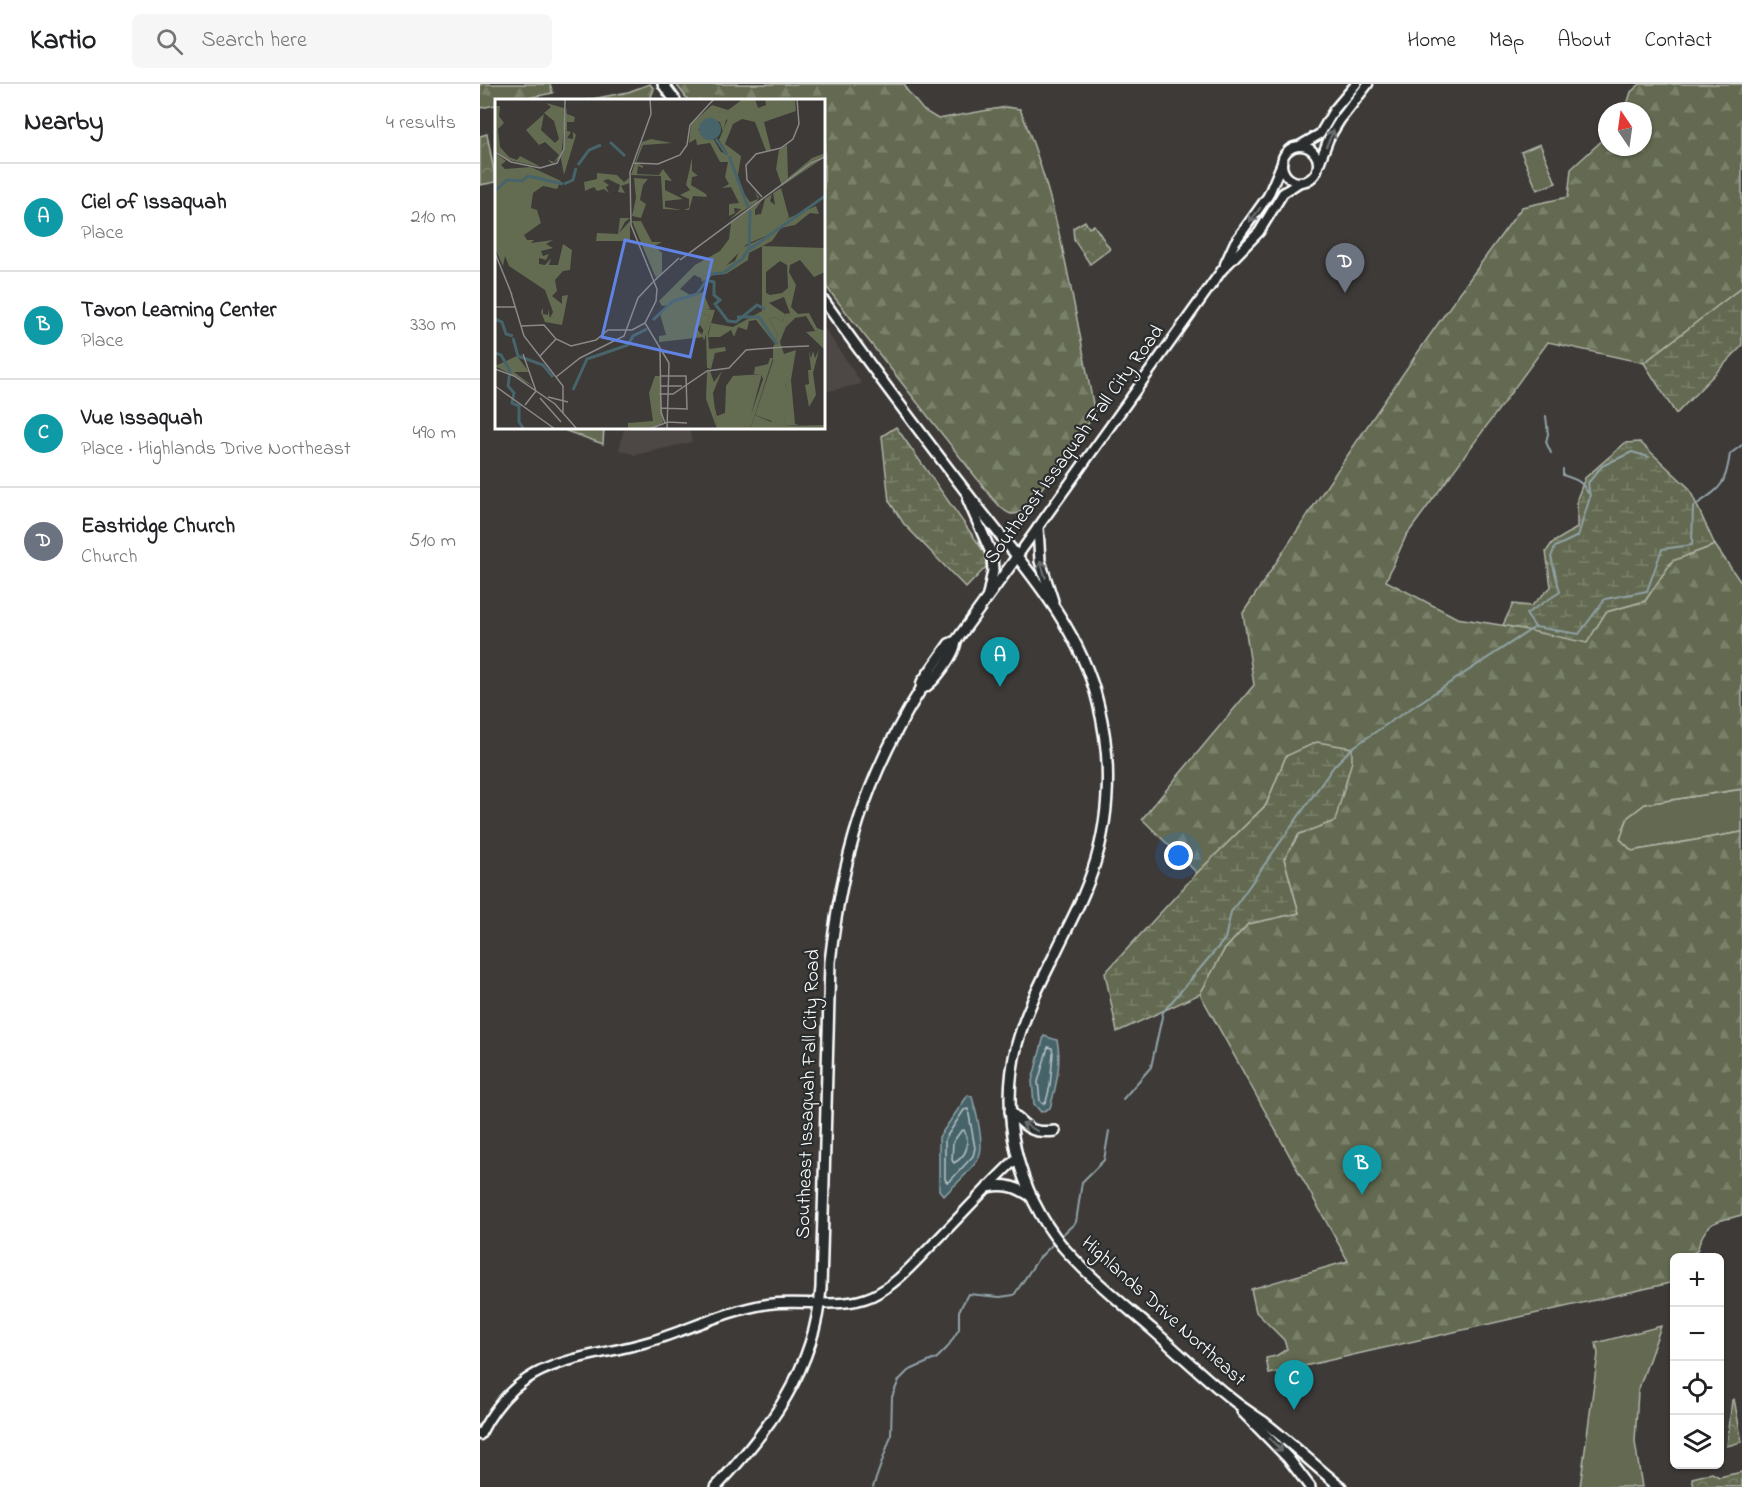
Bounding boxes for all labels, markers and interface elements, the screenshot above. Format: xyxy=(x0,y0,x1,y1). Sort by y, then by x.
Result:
search box xyxy=(132,14,552,68)
text: Kartio xyxy=(30,21,96,62)
icon: search xyxy=(153,25,186,58)
text: Search here xyxy=(201,25,307,57)
text: Home xyxy=(1407,26,1456,56)
text: Map xyxy=(1489,26,1524,56)
text: About xyxy=(1557,26,1611,56)
text: Contact xyxy=(1644,26,1712,56)
inset map xyxy=(495,99,825,429)
north arrow xyxy=(1598,102,1652,156)
text: Nearby xyxy=(24,104,103,142)
text: 4 results xyxy=(386,109,456,138)
one-way arrow xyxy=(1324,129,1336,147)
text: Ciel of Issaquah xyxy=(81,187,227,219)
text: A xyxy=(37,203,50,232)
text: 210 m xyxy=(411,203,456,232)
one-way arrow xyxy=(1249,206,1262,222)
text: Place xyxy=(81,219,123,248)
pin: D xyxy=(1326,244,1364,293)
text: Tavon Learning Center xyxy=(81,295,276,327)
text: B xyxy=(37,311,50,340)
text: 330 m xyxy=(410,311,456,340)
street label: Southeast Issaquah Fall City Road xyxy=(978,319,1172,571)
text: Place xyxy=(81,327,123,356)
text: Vue Issaquah xyxy=(81,403,203,435)
text: C xyxy=(38,419,49,448)
text: 490 m xyxy=(413,419,456,448)
text: Place · Highlands Drive Northeast xyxy=(81,435,351,464)
text: Eastridge Church xyxy=(81,511,235,543)
text: D xyxy=(36,527,51,556)
text: 510 m xyxy=(409,527,456,556)
text: Church xyxy=(81,543,137,572)
one-way arrow xyxy=(1036,560,1047,579)
pin: A xyxy=(980,638,1020,687)
your location xyxy=(1164,841,1193,870)
street label: Southeast Issaquah Fall City Road xyxy=(789,949,829,1239)
one-way arrow xyxy=(1022,1121,1039,1133)
pin: B xyxy=(1342,1146,1382,1195)
street label: Highlands Drive Northeast xyxy=(1073,1230,1252,1395)
map controls xyxy=(1670,1253,1724,1469)
button: + xyxy=(1670,1253,1724,1307)
button: − xyxy=(1670,1307,1724,1361)
pin: C xyxy=(1274,1360,1314,1410)
button: locate xyxy=(1670,1361,1724,1415)
button: layers xyxy=(1670,1415,1724,1469)
one-way arrow xyxy=(1268,1438,1283,1453)

